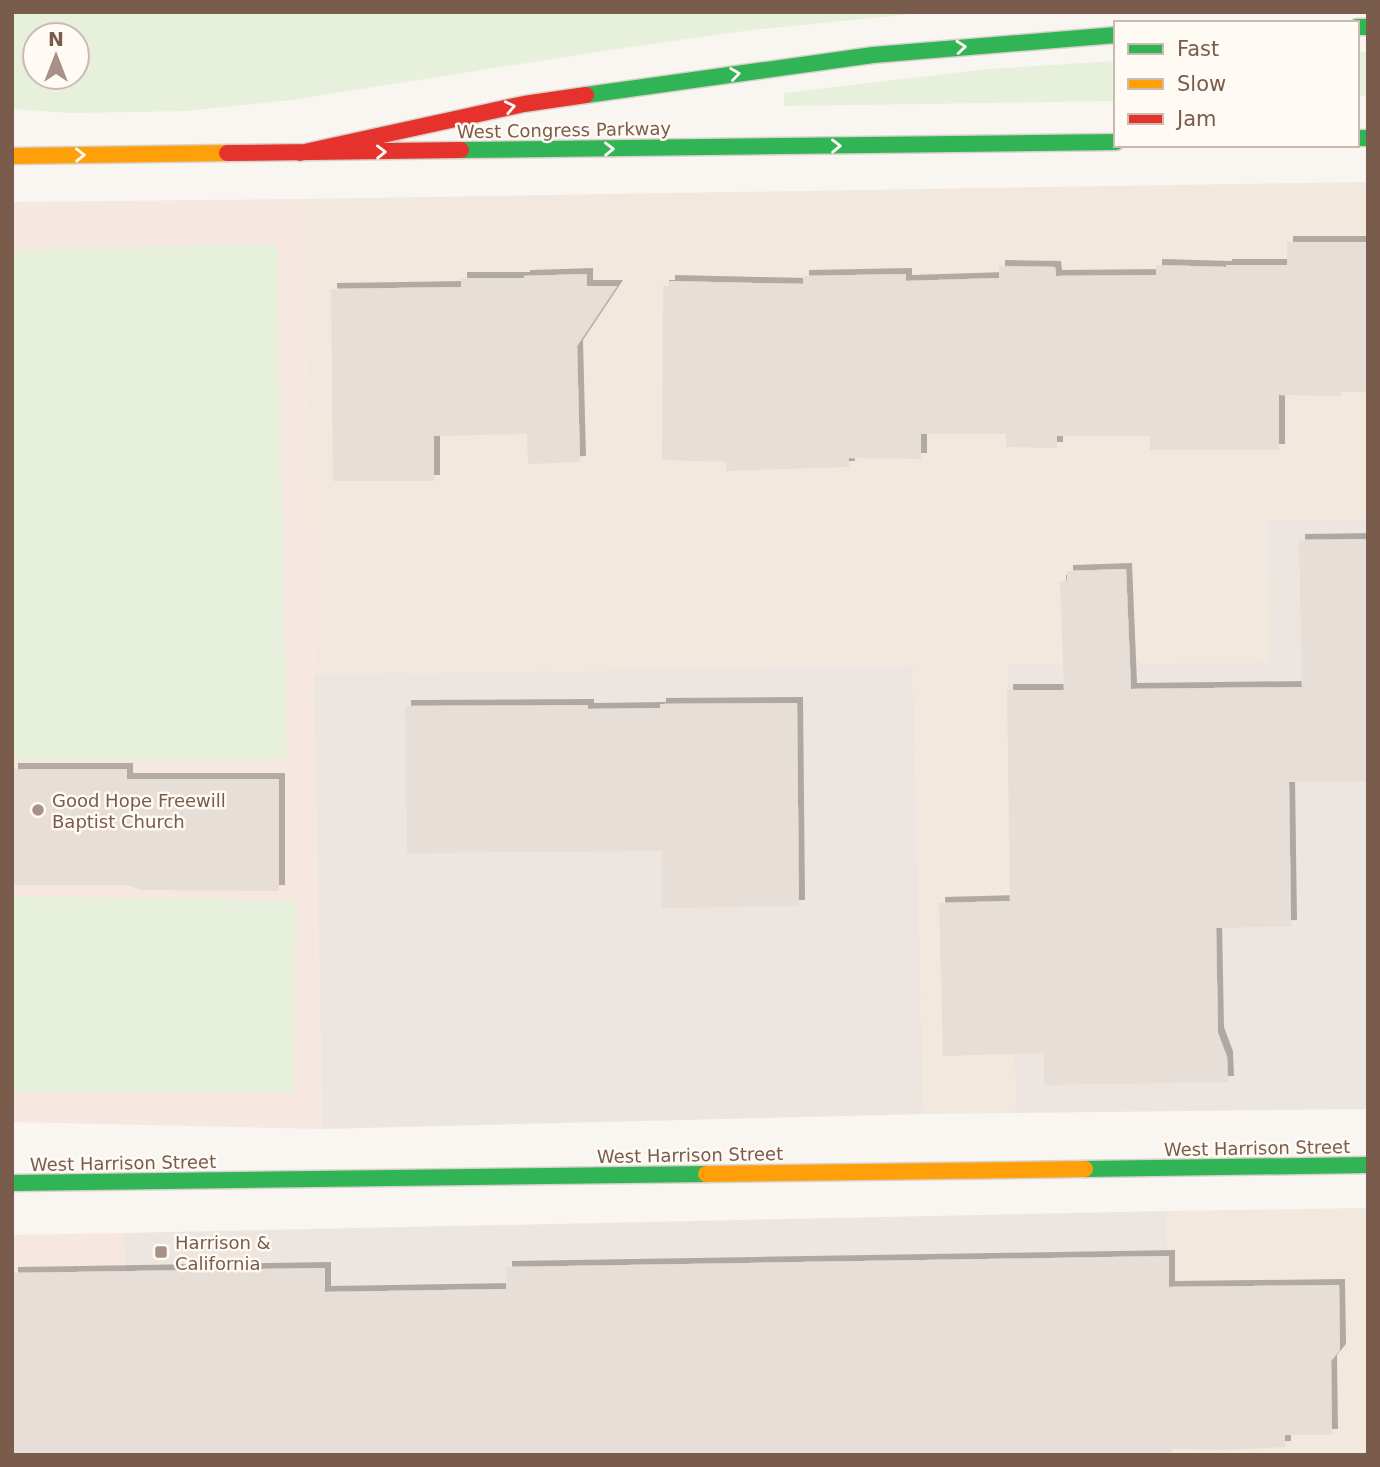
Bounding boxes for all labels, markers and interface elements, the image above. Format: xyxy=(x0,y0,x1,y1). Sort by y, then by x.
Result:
north arrow xyxy=(21,21,91,91)
legend xyxy=(1114,21,1359,147)
text: N xyxy=(48,28,64,50)
text: Fast xyxy=(1177,37,1219,61)
one-way arrow xyxy=(956,40,967,55)
one-way arrow xyxy=(729,67,741,82)
text: Slow xyxy=(1177,72,1226,96)
one-way arrow xyxy=(504,100,516,115)
text: Jam xyxy=(1175,107,1217,131)
street label: West Congress Parkway xyxy=(457,118,672,142)
one-way arrow xyxy=(831,138,842,153)
one-way arrow xyxy=(604,141,615,156)
one-way arrow xyxy=(377,144,387,160)
one-way arrow xyxy=(76,147,86,163)
place label: Good Hope Freewill Baptist Church xyxy=(52,790,226,832)
marker: Good Hope Freewill Baptist Church xyxy=(30,802,46,818)
street label: West Harrison Street xyxy=(1164,1136,1350,1160)
street label: West Harrison Street xyxy=(597,1143,783,1167)
street label: West Harrison Street xyxy=(30,1151,216,1175)
place label: Harrison & California xyxy=(175,1232,271,1274)
marker: Harrison & California xyxy=(153,1244,169,1260)

